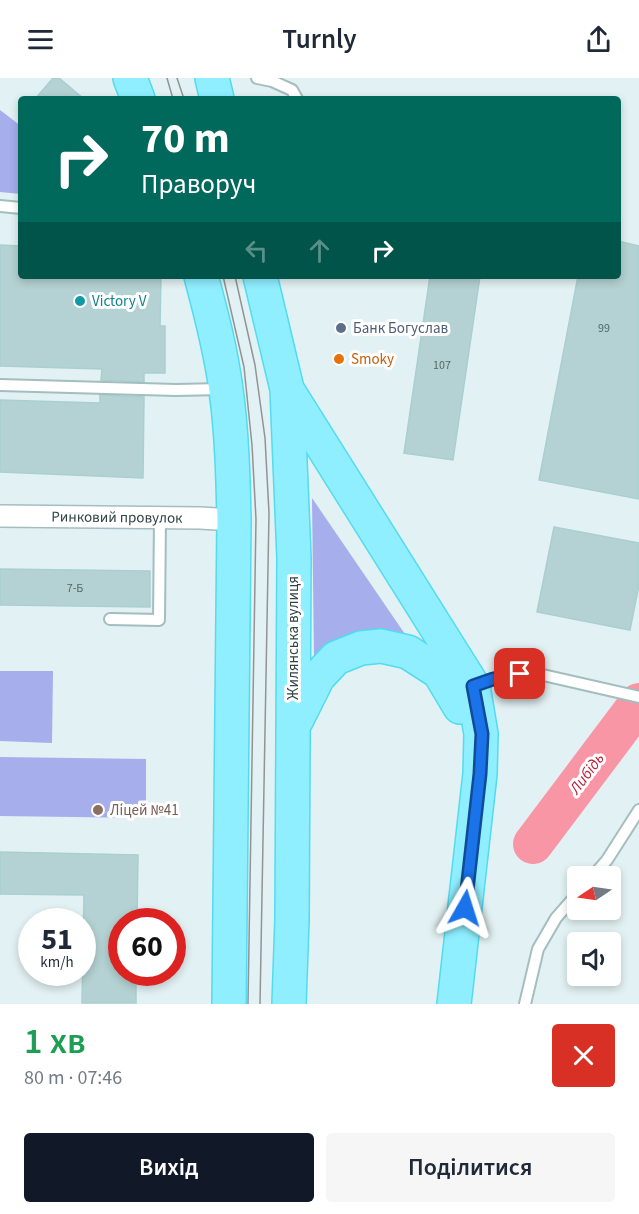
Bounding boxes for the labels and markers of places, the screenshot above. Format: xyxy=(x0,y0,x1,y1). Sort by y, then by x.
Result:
place label: Victory V xyxy=(92,291,147,312)
marker: Victory V xyxy=(73,294,87,308)
place label: Банк Богуслав xyxy=(353,318,448,339)
marker: Банк Богуслав xyxy=(334,321,348,335)
place label: Smoky xyxy=(351,349,394,370)
marker: Smoky xyxy=(332,352,346,366)
pin xyxy=(494,648,545,699)
place label: Ліцей №41 xyxy=(110,800,179,821)
marker: Ліцей №41 xyxy=(91,803,105,817)

